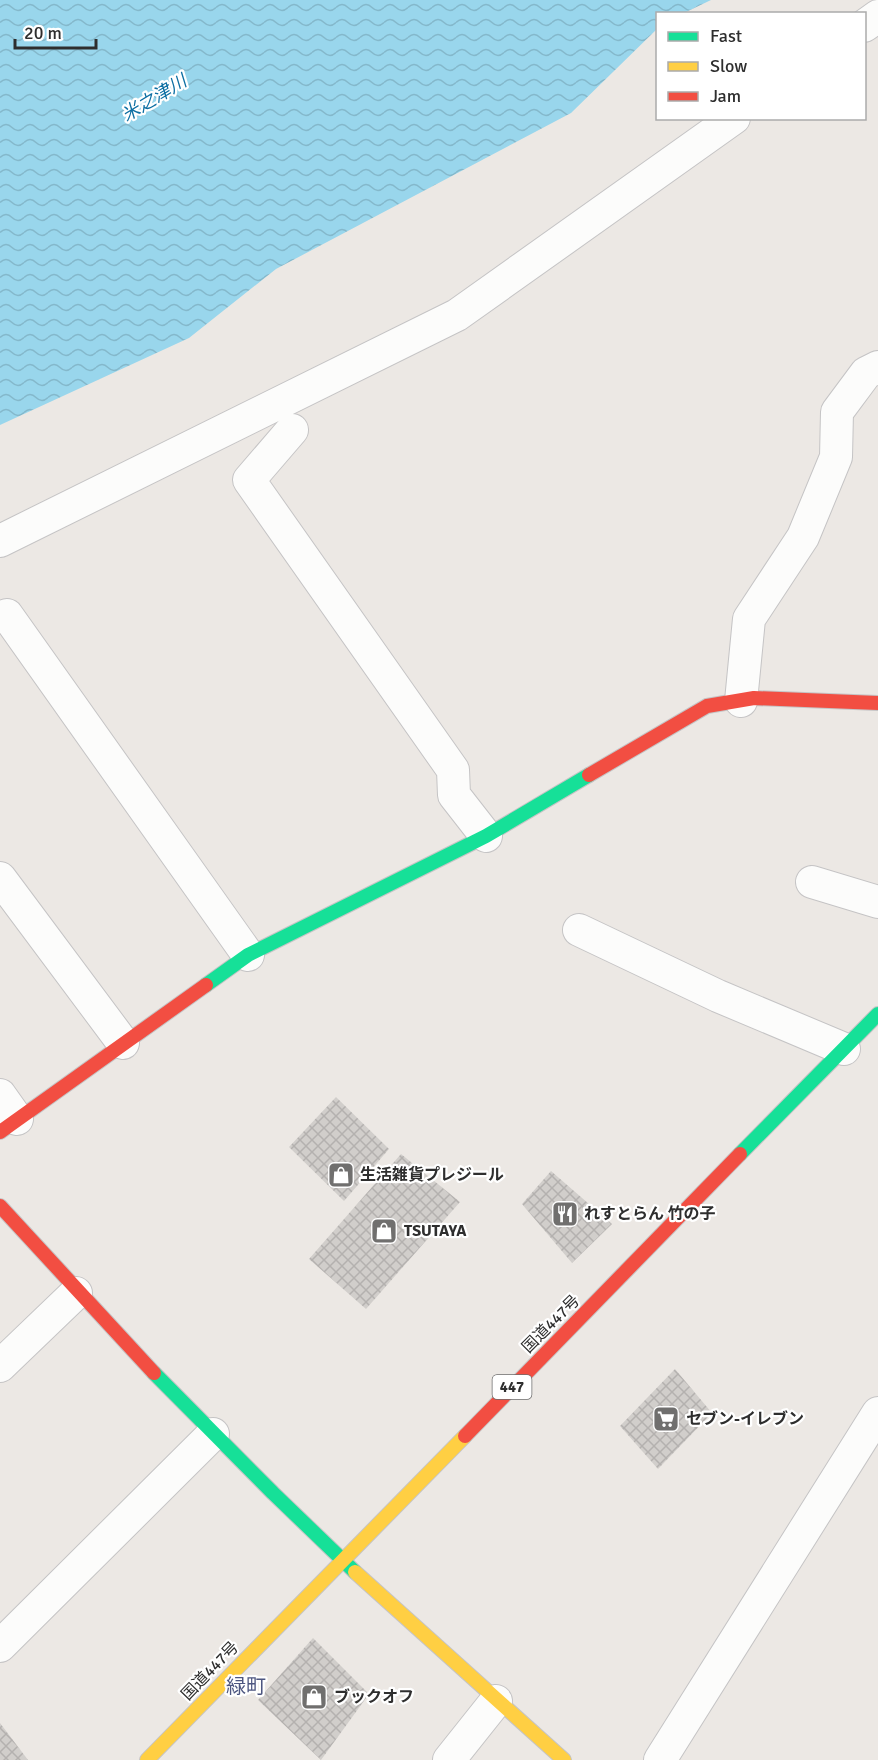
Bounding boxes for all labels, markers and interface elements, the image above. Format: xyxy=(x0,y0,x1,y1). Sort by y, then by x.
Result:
scale bar xyxy=(15,12,96,50)
legend xyxy=(656,12,866,120)
text: 20 m xyxy=(24,22,62,44)
text: Fast xyxy=(710,25,742,47)
text: Slow xyxy=(710,55,747,77)
water label: 米之津川 xyxy=(117,69,192,126)
text: Jam xyxy=(710,85,741,107)
shop icon: 生活雑貨プレジール xyxy=(326,1160,356,1190)
place label: 生活雑貨プレジール xyxy=(360,1165,504,1185)
restaurant icon: れすとらん 竹の子 xyxy=(550,1199,580,1229)
place label: れすとらん 竹の子 xyxy=(584,1204,716,1224)
shop icon: TSUTAYA xyxy=(369,1216,399,1246)
place label: TSUTAYA xyxy=(404,1221,467,1241)
street label: 国道447号 xyxy=(518,1291,584,1357)
road number: 447 xyxy=(492,1375,532,1399)
supermarket icon: セブン-イレブン xyxy=(651,1404,681,1434)
place label: セブン-イレブン xyxy=(686,1409,804,1429)
street label: 国道447号 xyxy=(177,1637,243,1705)
district label: 緑町 xyxy=(226,1674,266,1699)
shop icon: ブックオフ xyxy=(299,1682,329,1712)
place label: ブックオフ xyxy=(334,1687,414,1707)

